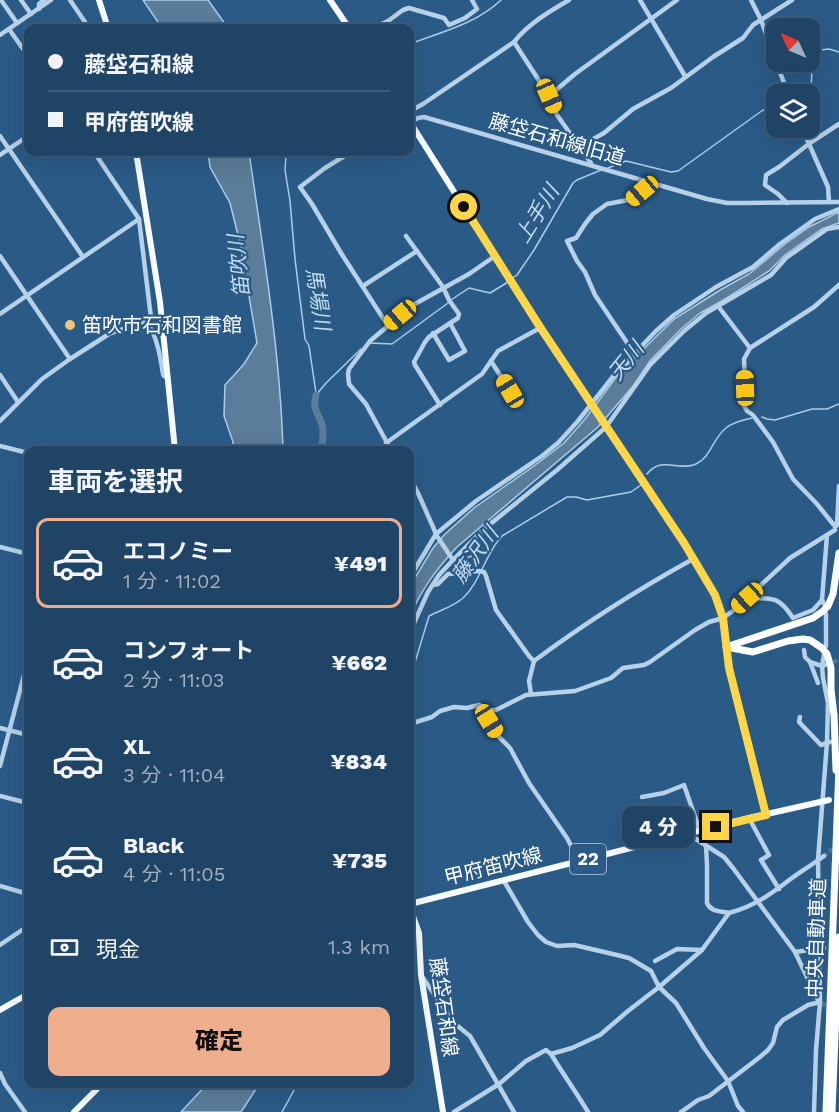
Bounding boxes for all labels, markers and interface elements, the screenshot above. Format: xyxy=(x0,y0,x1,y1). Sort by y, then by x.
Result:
north arrow xyxy=(766,18,820,72)
map controls xyxy=(766,18,820,138)
text: 藤垈石和線 xyxy=(84,52,194,77)
car xyxy=(533,76,565,116)
button: layers xyxy=(766,84,820,138)
street label: 藤垈石和線旧道 xyxy=(486,108,628,170)
text: 甲府笛吹線 xyxy=(84,110,194,135)
car xyxy=(622,173,662,209)
water label: 上手川 xyxy=(509,179,565,247)
route start xyxy=(450,193,477,220)
water label: 笛吹川 xyxy=(223,231,254,299)
water label: 馬場川 xyxy=(301,266,336,334)
car xyxy=(380,297,420,333)
place label: 笛吹市石和図書館 xyxy=(82,313,242,337)
marker: 笛吹市石和図書館 xyxy=(63,318,77,332)
water label: 天川 xyxy=(603,335,650,385)
car xyxy=(735,370,755,406)
car xyxy=(493,371,527,411)
text: 車両を選択 xyxy=(48,466,183,498)
water label: 藤沢川 xyxy=(446,520,504,588)
icon: car xyxy=(51,536,105,590)
text: エコノミー xyxy=(123,539,233,564)
text: ¥491 xyxy=(334,551,387,576)
text: 1 分 · 11:02 xyxy=(123,569,221,593)
car xyxy=(728,579,766,617)
icon: car xyxy=(51,635,105,689)
text: コンフォート xyxy=(123,638,254,663)
text: ¥662 xyxy=(332,650,387,675)
text: 2 分 · 11:03 xyxy=(123,668,224,692)
car xyxy=(472,701,506,741)
icon: car xyxy=(51,734,105,788)
text: XL xyxy=(123,734,151,759)
text: ¥834 xyxy=(331,749,387,774)
text: 3 分 · 11:04 xyxy=(123,763,225,787)
callout: 4 分 xyxy=(623,806,695,848)
route end xyxy=(702,813,729,840)
text: 4 分 xyxy=(639,815,677,839)
icon: car xyxy=(51,833,105,887)
text: Black xyxy=(123,833,184,858)
street label: 甲府笛吹線 xyxy=(442,842,544,890)
road number: 22 xyxy=(570,844,606,874)
text: ¥735 xyxy=(332,848,387,873)
text: 4 分 · 11:05 xyxy=(123,862,225,886)
street label: 中央自動車道 xyxy=(802,878,830,998)
icon: cash xyxy=(48,931,81,964)
text: 1.3 km xyxy=(328,935,390,959)
text: 現金 xyxy=(96,937,140,962)
street label: 藤垈石和線 xyxy=(425,956,463,1058)
button: 確定 xyxy=(48,1007,390,1076)

